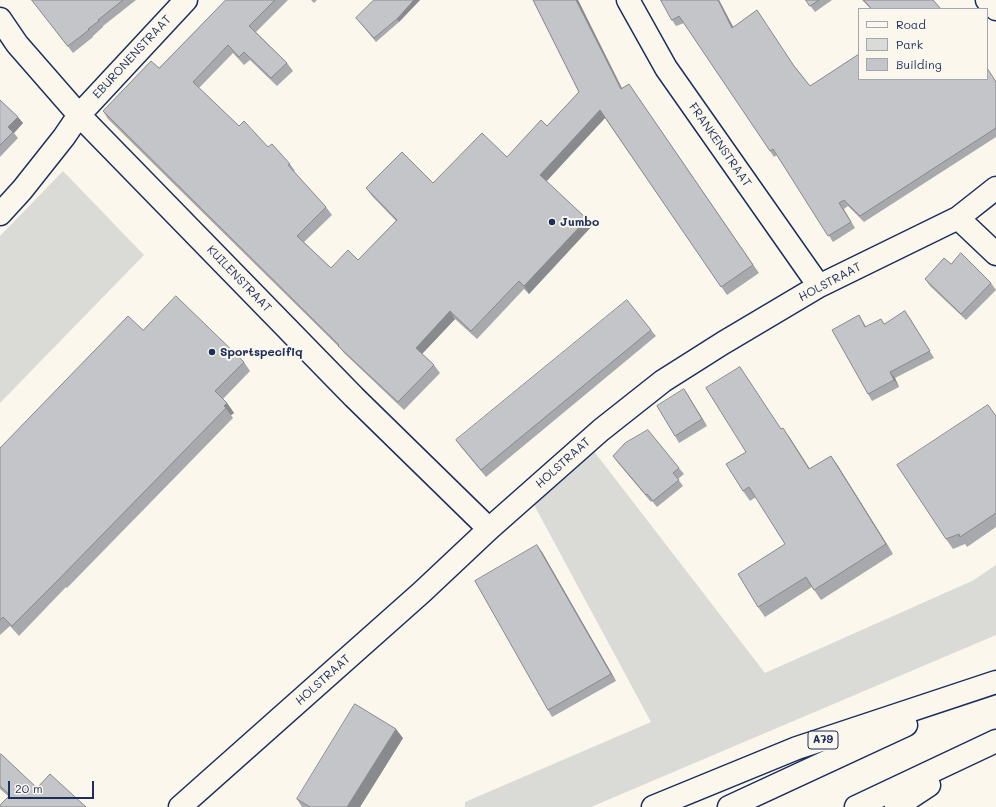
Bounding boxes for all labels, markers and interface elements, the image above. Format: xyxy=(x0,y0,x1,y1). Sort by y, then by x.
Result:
legend xyxy=(858,8,988,80)
street label: EBURONENSTRAAT xyxy=(90,12,174,102)
text: Road xyxy=(896,16,926,32)
text: Park xyxy=(896,36,923,52)
text: Building xyxy=(896,56,942,72)
street label: FRANKENSTRAAT xyxy=(686,100,754,190)
place label: Jumbo xyxy=(560,215,599,229)
marker: Jumbo xyxy=(547,217,557,227)
street label: KUILENSTRAAT xyxy=(204,243,274,315)
street label: HOLSTRAAT xyxy=(796,259,864,305)
place label: Sportspecifiq xyxy=(220,345,303,359)
marker: Sportspecifiq xyxy=(207,347,217,357)
street label: HOLSTRAAT xyxy=(533,435,593,491)
street label: HOLSTRAAT xyxy=(293,652,353,708)
road number: A79 xyxy=(808,731,838,749)
scale bar xyxy=(10,773,96,799)
text: 20 m xyxy=(15,780,43,796)

